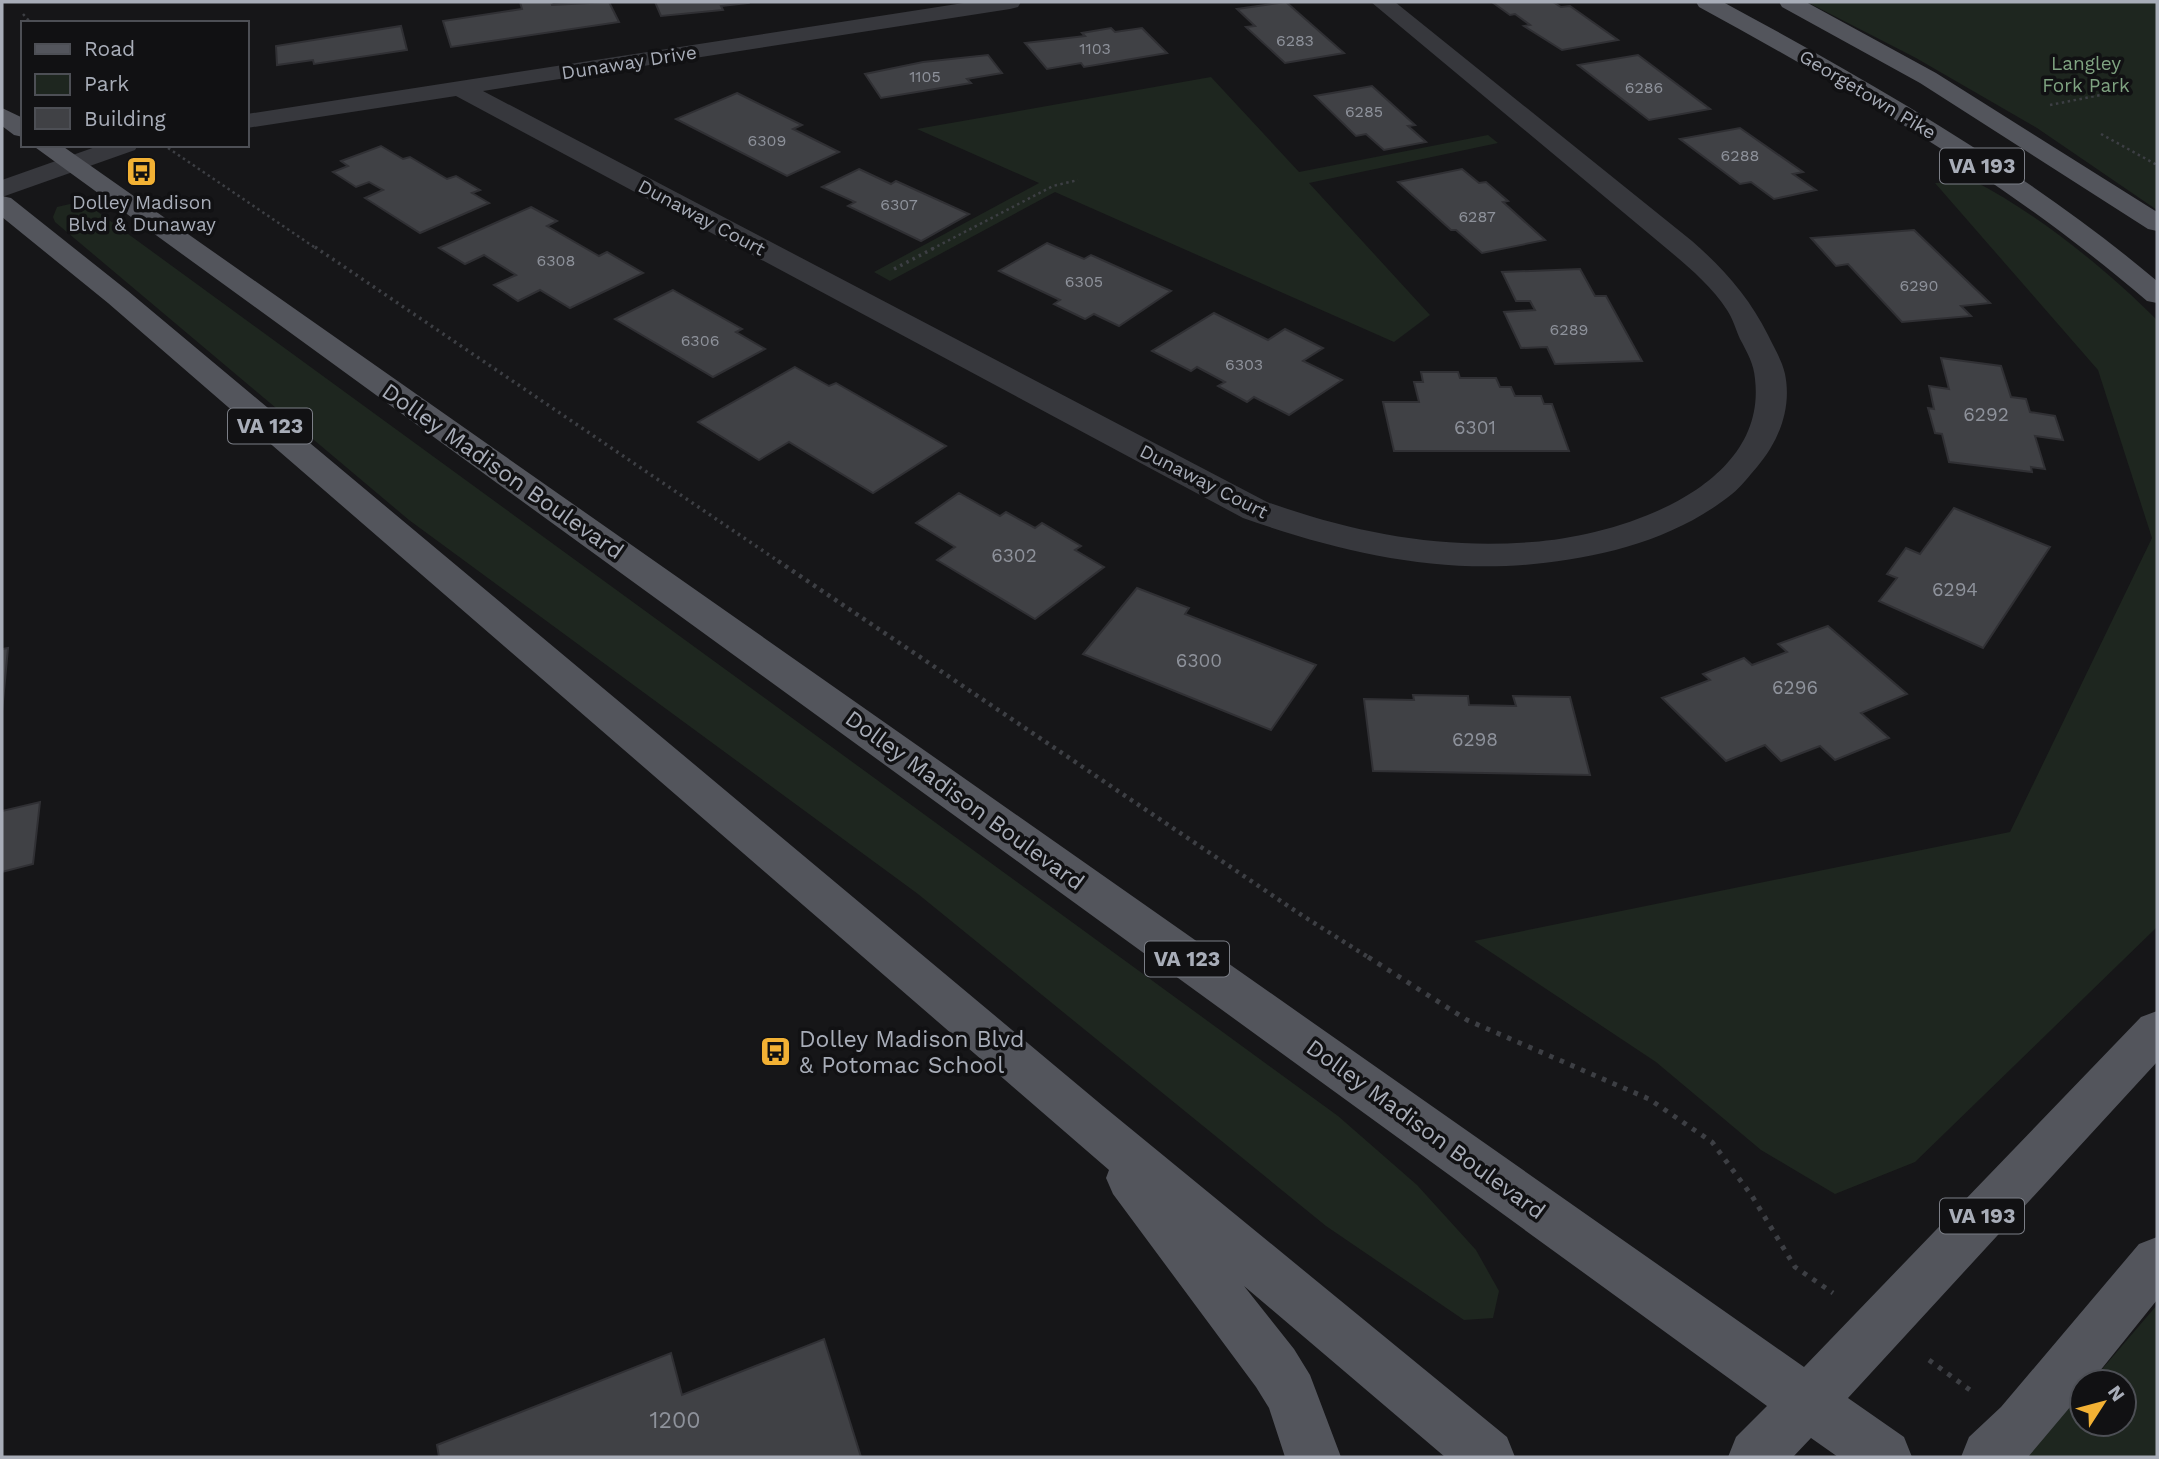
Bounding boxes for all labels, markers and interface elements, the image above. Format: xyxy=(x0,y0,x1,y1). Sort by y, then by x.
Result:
legend xyxy=(21,21,248,147)
house number: 6283 xyxy=(1276,31,1314,50)
text: Road xyxy=(84,36,135,61)
house number: 1103 xyxy=(1079,39,1111,58)
street label: Dunaway Drive xyxy=(560,40,698,85)
street label: Georgetown Pike xyxy=(1795,45,1940,144)
park label: Langley Fork Park xyxy=(2042,52,2130,97)
house number: 1105 xyxy=(909,67,941,86)
text: Park xyxy=(84,71,129,96)
house number: 6286 xyxy=(1625,78,1663,97)
house number: 6285 xyxy=(1345,102,1383,121)
text: Building xyxy=(84,106,166,131)
house number: 6309 xyxy=(748,131,786,150)
house number: 6288 xyxy=(1721,146,1759,165)
road number: VA 193 xyxy=(1940,148,2024,184)
bus stop icon: Dolley Madison Blvd & Dunaway xyxy=(125,154,159,188)
street label: Dunaway Court xyxy=(634,174,769,261)
place label: Dolley Madison Blvd & Dunaway xyxy=(68,191,216,236)
house number: 6307 xyxy=(880,195,918,214)
house number: 6287 xyxy=(1458,207,1496,226)
house number: 6308 xyxy=(537,251,575,270)
house number: 6305 xyxy=(1065,272,1103,291)
house number: 6290 xyxy=(1900,276,1938,295)
house number: 6289 xyxy=(1550,320,1588,339)
house number: 6306 xyxy=(681,331,719,350)
house number: 6303 xyxy=(1225,355,1263,374)
street label: Dolley Madison Boulevard xyxy=(377,378,629,565)
house number: 6292 xyxy=(1963,403,2009,426)
road number: VA 123 xyxy=(228,408,312,444)
house number: 6301 xyxy=(1454,416,1496,439)
street label: Dunaway Court xyxy=(1136,439,1272,524)
house number: 6302 xyxy=(991,544,1037,567)
house number: 6294 xyxy=(1932,578,1978,601)
house number: 6300 xyxy=(1176,649,1222,672)
house number: 6296 xyxy=(1772,676,1818,699)
street label: Dolley Madison Boulevard xyxy=(840,705,1089,896)
house number: 6298 xyxy=(1452,728,1498,751)
road number: VA 123 xyxy=(1145,942,1229,976)
place label: Dolley Madison Blvd & Potomac School xyxy=(799,1026,1024,1079)
street label: Dolley Madison Boulevard xyxy=(1301,1034,1550,1225)
bus stop icon: Dolley Madison Blvd & Potomac School xyxy=(759,1035,793,1069)
road number: VA 193 xyxy=(1940,1198,2024,1234)
north arrow xyxy=(2068,1368,2138,1438)
text: N xyxy=(2103,1381,2130,1406)
house number: 1200 xyxy=(650,1407,701,1434)

